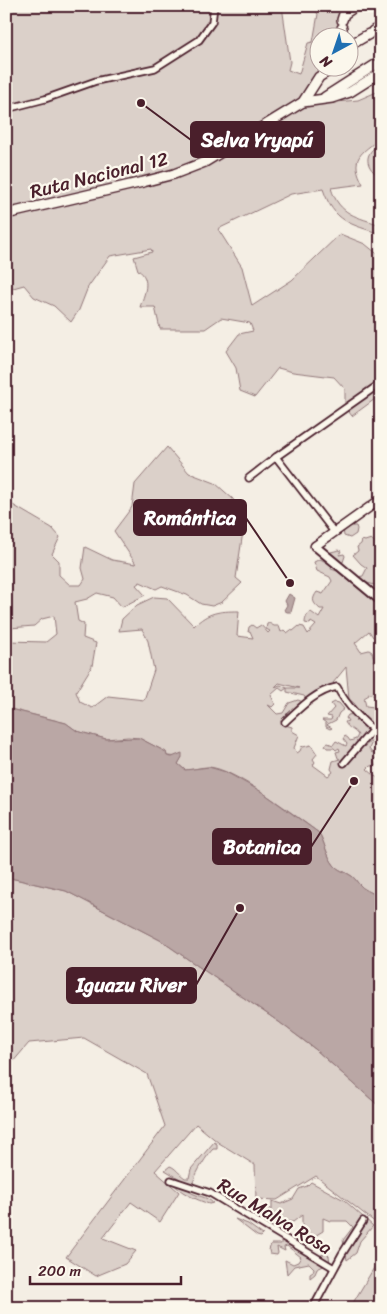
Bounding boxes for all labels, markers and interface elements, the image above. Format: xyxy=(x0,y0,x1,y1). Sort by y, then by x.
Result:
north arrow xyxy=(310,28,360,78)
text: N xyxy=(314,49,338,75)
callout: Selva Yryapú xyxy=(191,122,324,157)
text: Selva Yryapú xyxy=(200,123,314,158)
street label: Ruta Nacional 12 xyxy=(27,142,171,208)
callout: Romántica xyxy=(134,500,246,535)
text: Romántica xyxy=(143,501,237,536)
callout: Botanica xyxy=(213,829,311,864)
text: Botanica xyxy=(223,830,301,865)
callout: Iguazu River xyxy=(67,968,196,1003)
text: Iguazu River xyxy=(75,968,188,1003)
street label: Rua Malva Rosa xyxy=(211,1169,339,1264)
scale bar xyxy=(30,1254,181,1286)
text: 200 m xyxy=(38,1258,82,1284)

